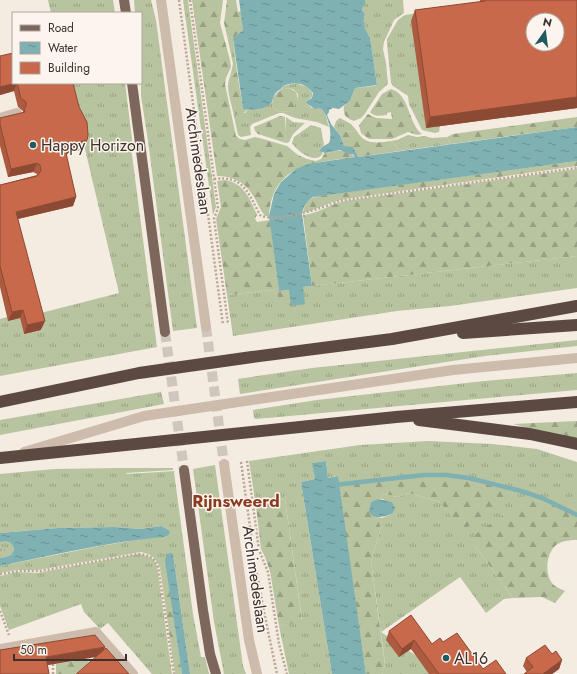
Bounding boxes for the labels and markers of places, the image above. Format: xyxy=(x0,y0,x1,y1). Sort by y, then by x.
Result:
place label: Happy Horizon xyxy=(41,134,144,157)
marker: Happy Horizon xyxy=(28,140,38,150)
place label: AL16 xyxy=(454,647,488,670)
marker: AL16 xyxy=(441,653,451,663)

